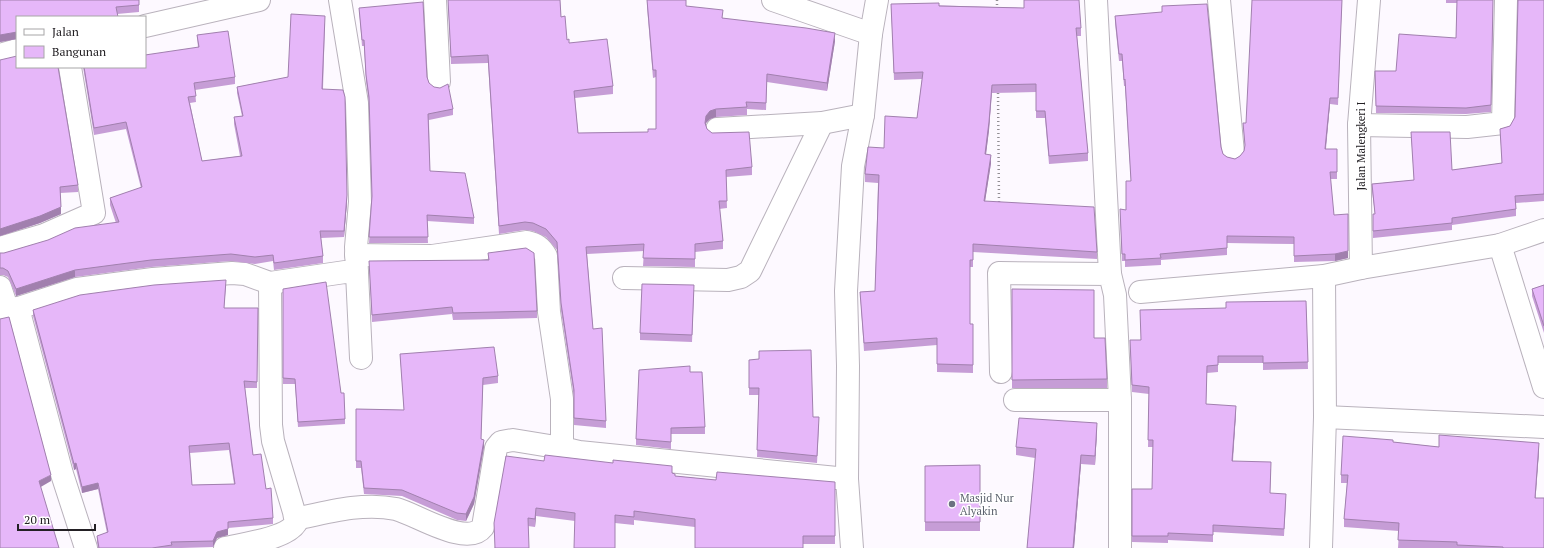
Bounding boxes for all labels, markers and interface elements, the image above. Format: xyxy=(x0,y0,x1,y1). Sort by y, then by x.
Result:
legend xyxy=(16,16,146,68)
text: Jalan xyxy=(52,24,79,39)
text: Bangunan xyxy=(52,44,106,59)
street label: Jalan Malengkeri I xyxy=(1354,101,1368,190)
place label: Masjid Nur Alyakin xyxy=(960,491,1014,518)
marker: Masjid Nur Alyakin xyxy=(947,499,957,509)
scale bar xyxy=(18,506,95,532)
text: 20 m xyxy=(24,512,51,527)

